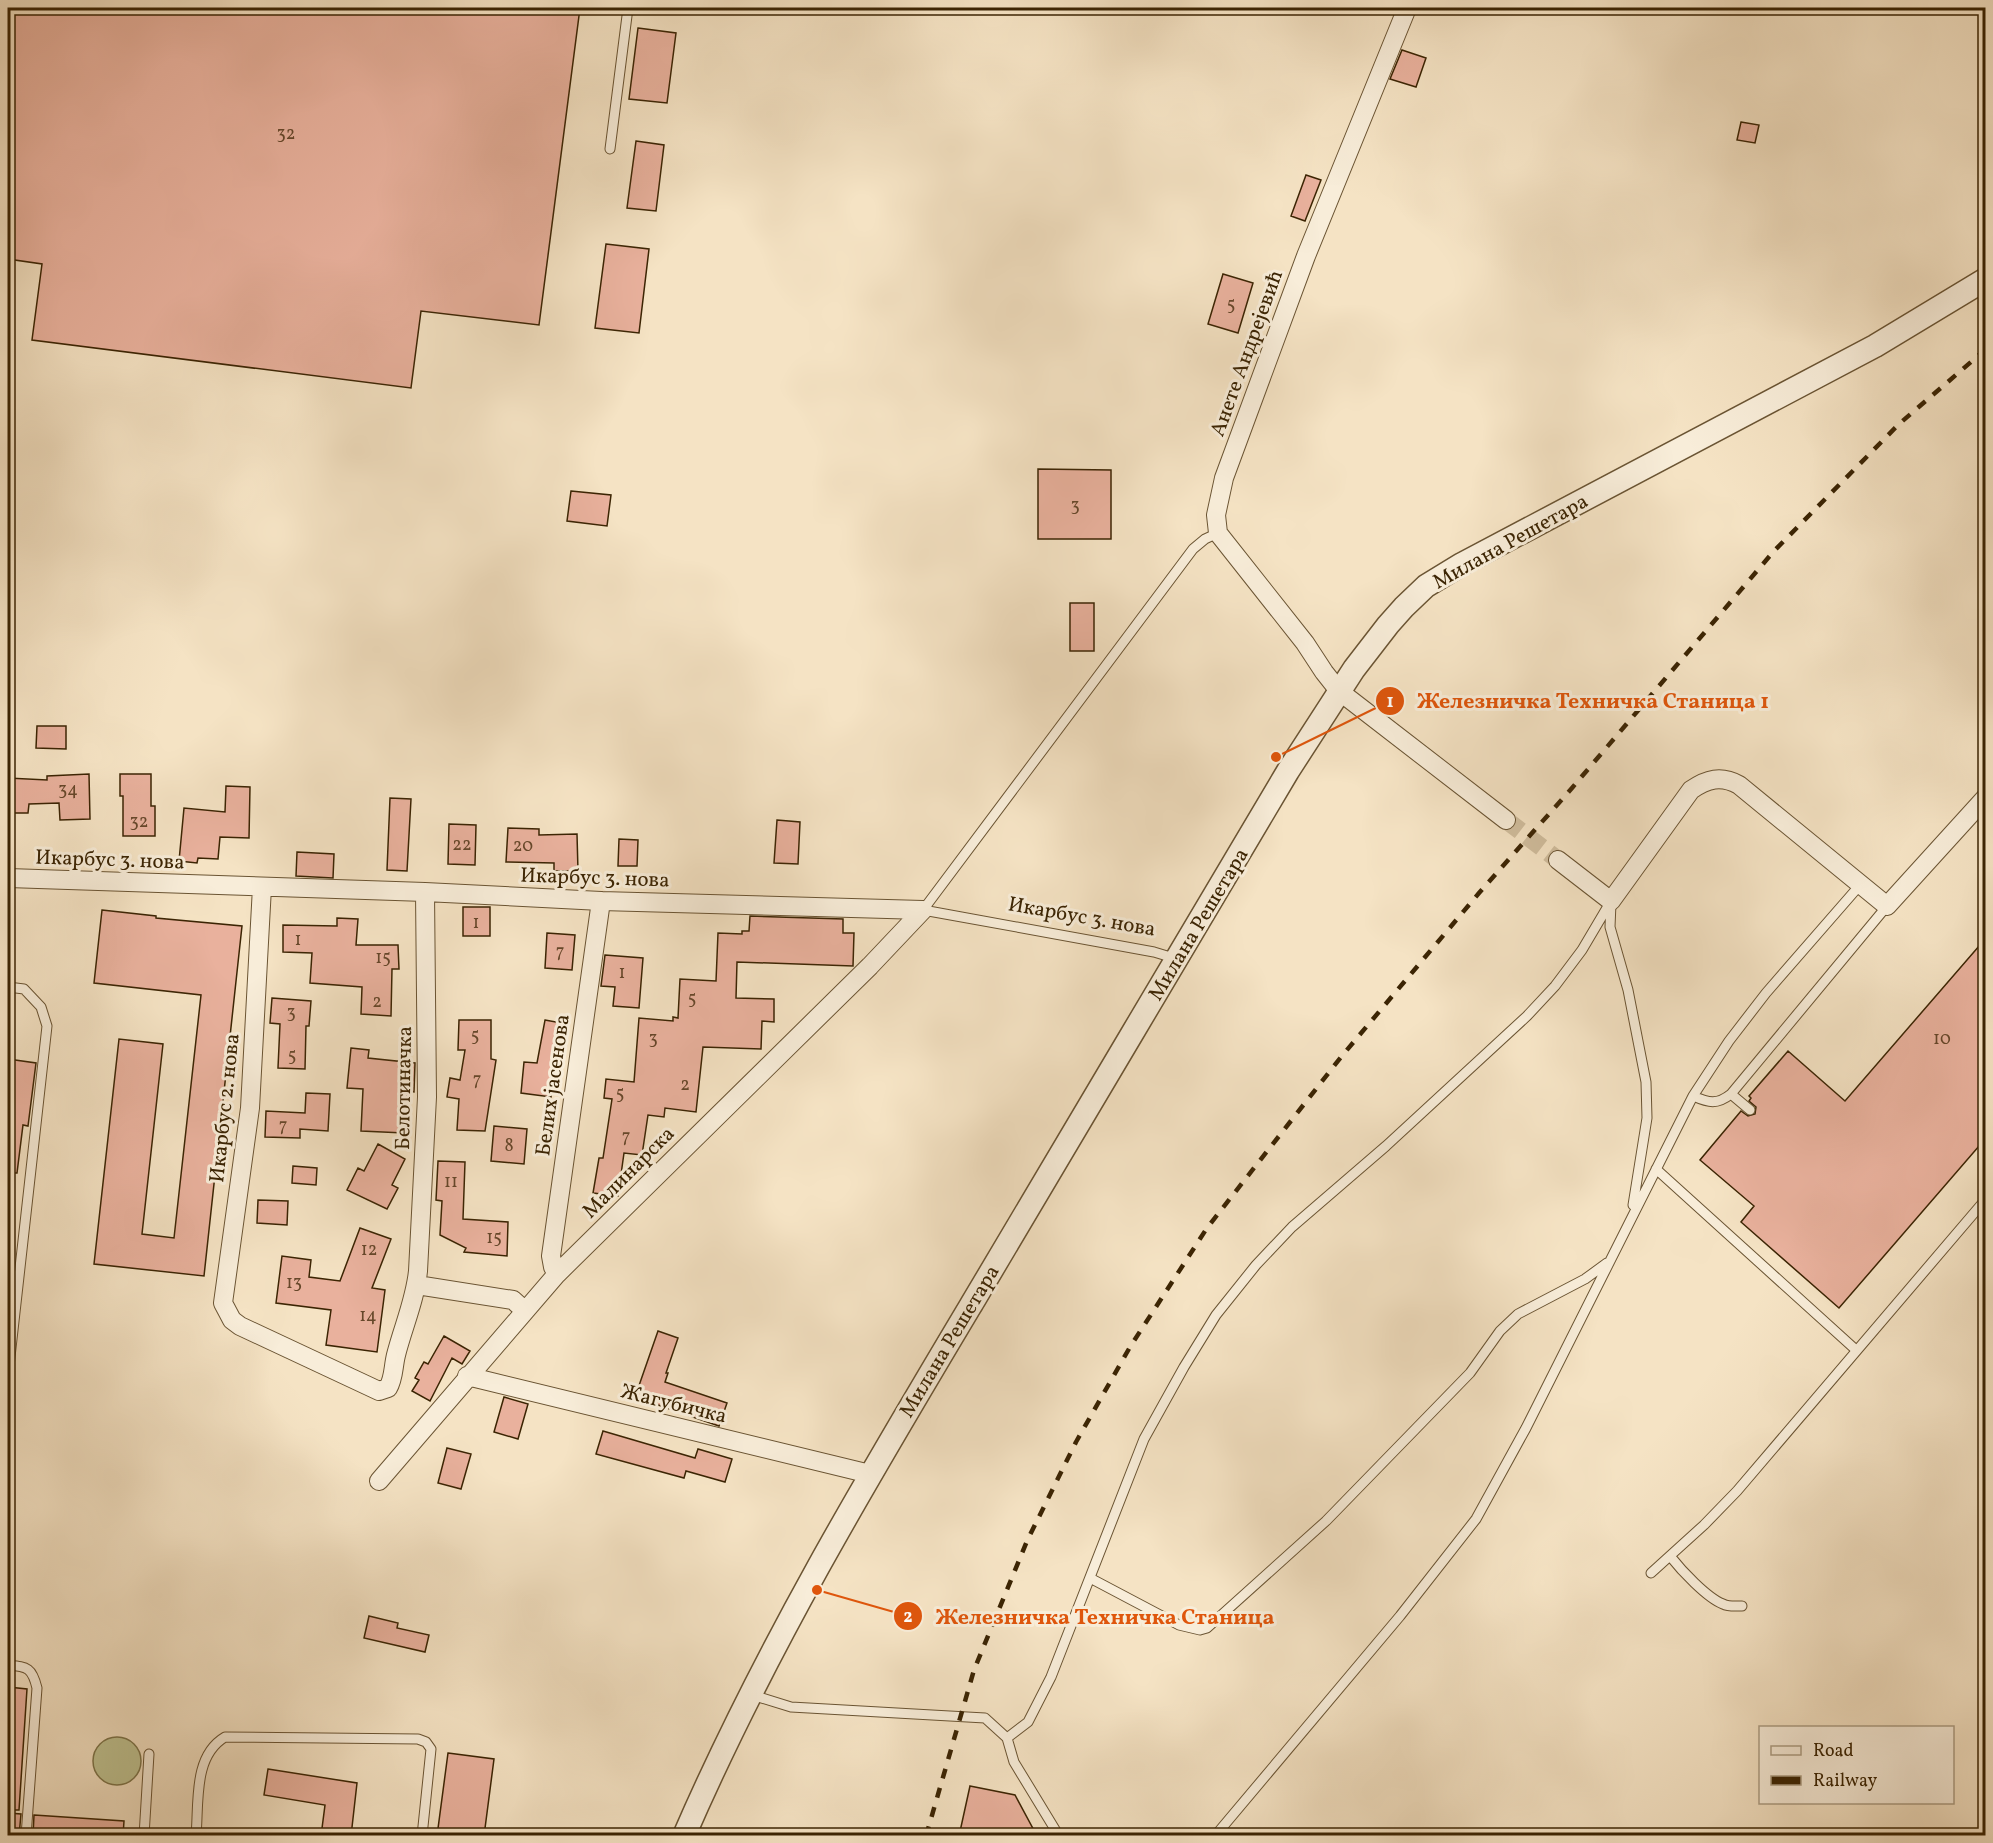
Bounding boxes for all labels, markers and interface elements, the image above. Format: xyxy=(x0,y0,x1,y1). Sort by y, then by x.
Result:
house number: 32 xyxy=(277,122,295,147)
street label: Анете Андрејевић xyxy=(1204,266,1291,441)
house number: 5 xyxy=(1227,293,1235,318)
street label: Милана Решетара xyxy=(1428,488,1594,597)
house number: 3 xyxy=(1070,494,1080,519)
callout: Железничка Техничка Станица 1 xyxy=(1375,681,1781,721)
text: Железничка Техничка Станица 1 xyxy=(1417,687,1769,718)
text: 1 xyxy=(1386,690,1394,715)
house number: 34 xyxy=(58,778,78,803)
house number: 32 xyxy=(130,810,148,835)
house number: 22 xyxy=(452,833,472,858)
house number: 20 xyxy=(513,834,533,859)
street label: Икарбус 3. нова xyxy=(35,843,185,878)
street label: Милана Решетара xyxy=(1142,843,1256,1007)
street label: Икарбус 3. нова xyxy=(520,861,670,896)
street label: Икарбус 3. нова xyxy=(1006,890,1158,945)
house number: 1 xyxy=(473,911,479,936)
house number: 1 xyxy=(295,928,301,953)
house number: 7 xyxy=(556,940,564,965)
house number: 15 xyxy=(375,946,391,971)
house number: 1 xyxy=(619,961,625,986)
house number: 5 xyxy=(688,987,696,1012)
house number: 2 xyxy=(372,990,382,1015)
house number: 3 xyxy=(286,1001,296,1026)
street label: Белих јасенова xyxy=(529,1012,578,1158)
house number: 5 xyxy=(471,1024,479,1049)
street label: Белотиначка xyxy=(389,1026,420,1150)
house number: 3 xyxy=(648,1027,658,1052)
house number: 10 xyxy=(1933,1027,1951,1052)
street label: Икарбус 2. нова xyxy=(203,1032,248,1184)
house number: 5 xyxy=(288,1044,296,1069)
house number: 7 xyxy=(473,1068,481,1093)
house number: 2 xyxy=(680,1073,690,1098)
house number: 5 xyxy=(616,1082,624,1107)
house number: 7 xyxy=(279,1114,287,1139)
street label: Малинарска xyxy=(576,1120,682,1226)
house number: 7 xyxy=(622,1125,630,1150)
house number: 8 xyxy=(504,1134,514,1159)
house number: 11 xyxy=(444,1170,458,1195)
house number: 15 xyxy=(486,1226,502,1251)
house number: 12 xyxy=(361,1238,377,1263)
street label: Милана Решетара xyxy=(893,1260,1007,1424)
house number: 13 xyxy=(286,1271,302,1296)
house number: 14 xyxy=(359,1304,377,1329)
street label: Жагубичка xyxy=(618,1377,730,1432)
callout: Железничка Техничка Станица xyxy=(893,1596,1286,1636)
text: Железничка Техничка Станица xyxy=(936,1603,1274,1634)
text: 2 xyxy=(903,1605,913,1630)
legend xyxy=(1759,1726,1954,1804)
text: Road xyxy=(1813,1739,1854,1764)
text: Railway xyxy=(1813,1769,1877,1794)

